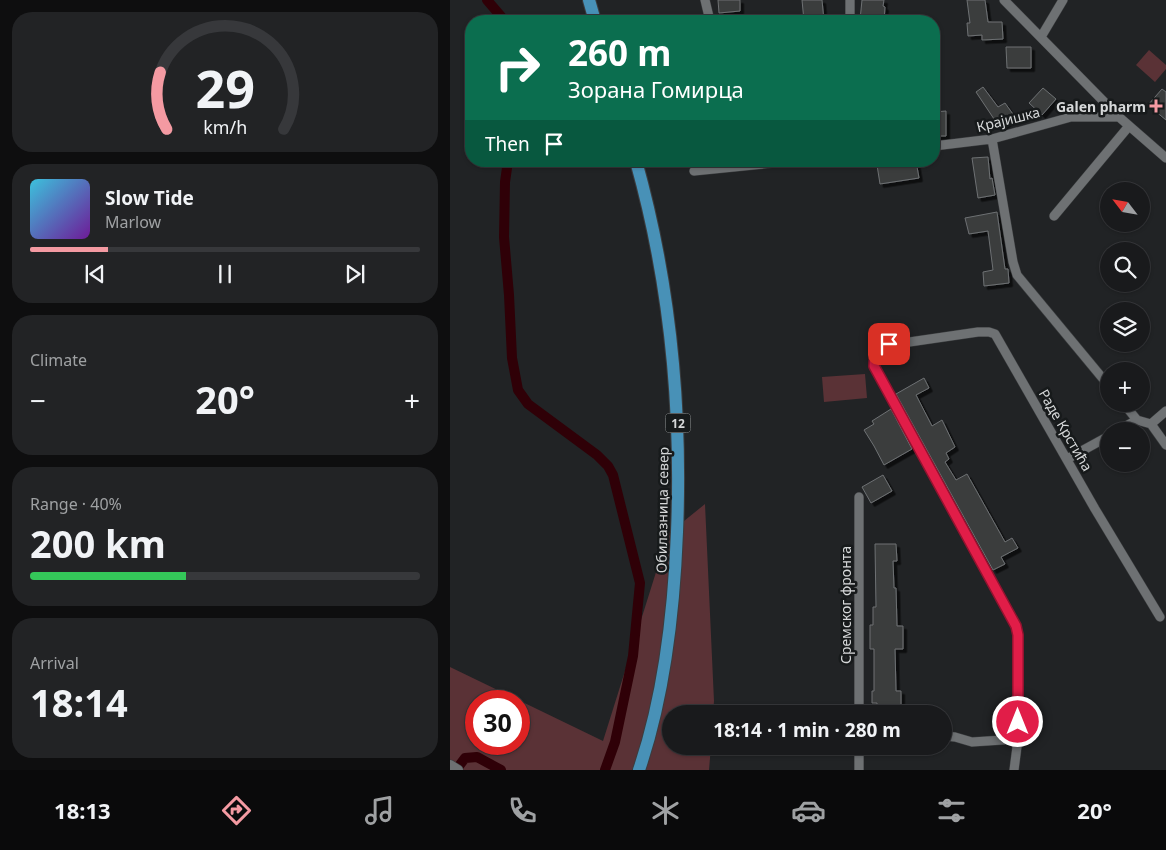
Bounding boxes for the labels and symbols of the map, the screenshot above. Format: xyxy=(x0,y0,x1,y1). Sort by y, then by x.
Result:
place label: Galen pharm xyxy=(1056,97,1146,116)
marker: Galen pharm xyxy=(1150,100,1162,112)
street label: Крајишка xyxy=(974,102,1042,136)
north arrow xyxy=(1100,182,1150,232)
pin xyxy=(868,323,910,365)
street label: Раде Крстића xyxy=(1035,386,1097,474)
road number: 12 xyxy=(666,413,690,432)
street label: Обилазница север xyxy=(651,447,673,573)
street label: Сремског фронта xyxy=(836,546,855,664)
speed limit sign: 30 xyxy=(465,690,530,755)
position arrow xyxy=(991,695,1043,747)

